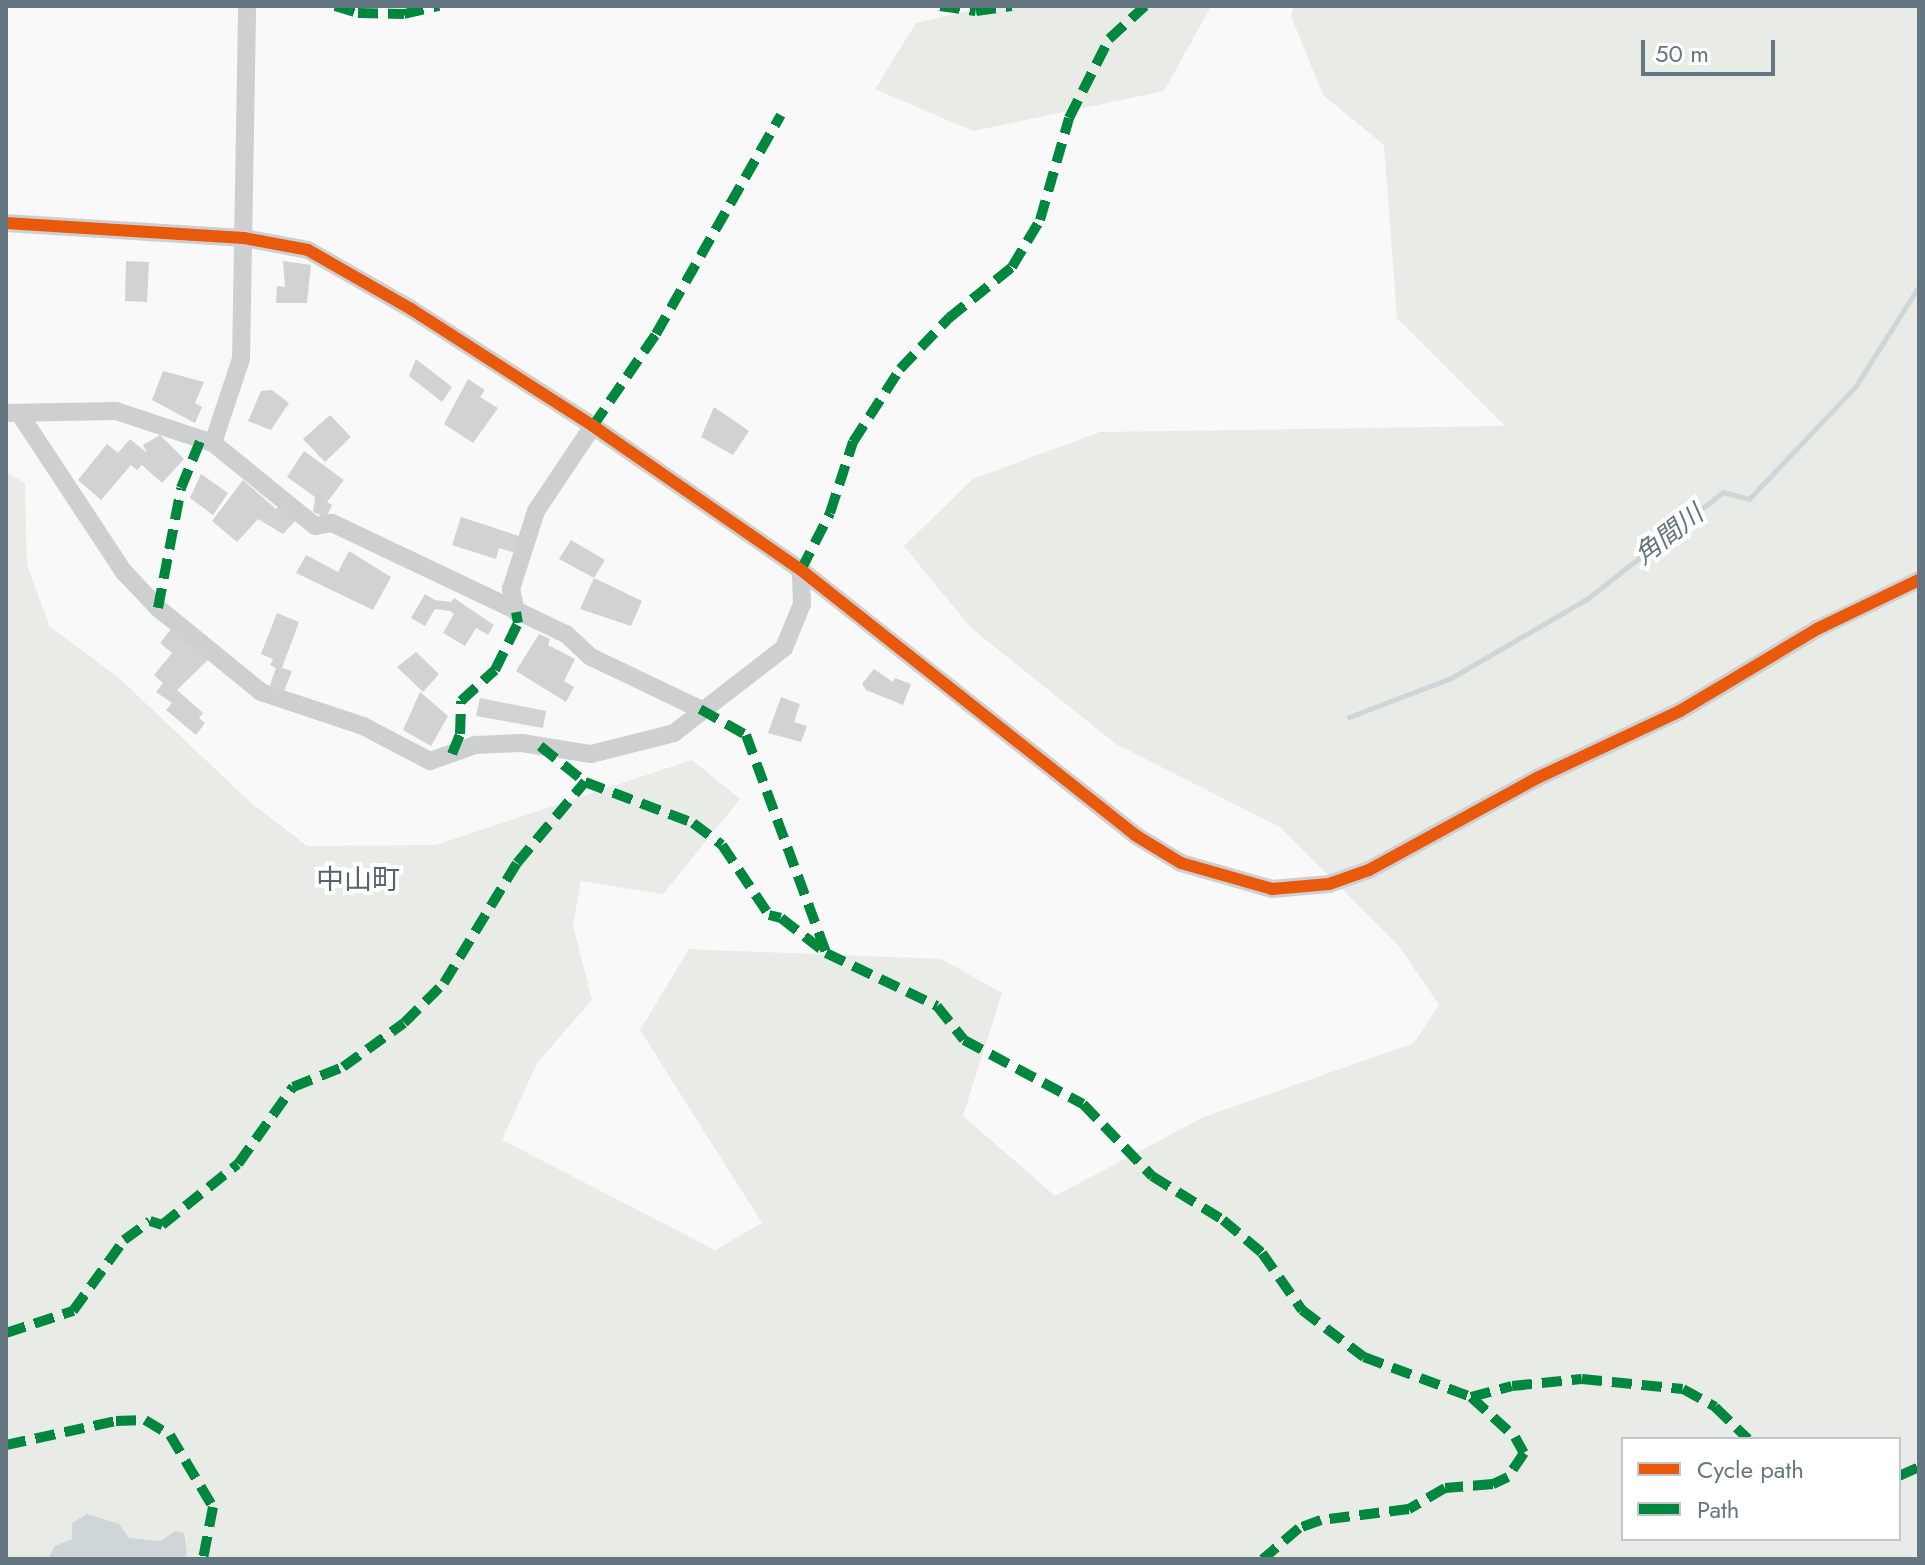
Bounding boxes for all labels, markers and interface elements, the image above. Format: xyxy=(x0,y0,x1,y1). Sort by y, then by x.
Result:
scale bar xyxy=(1645,24,1779,74)
text: 50 m xyxy=(1655,36,1709,71)
water label: 角間川 xyxy=(1629,499,1709,571)
district label: 中山町 xyxy=(316,863,400,897)
legend xyxy=(1621,1437,1901,1541)
text: Cycle path xyxy=(1697,1452,1804,1487)
text: Path xyxy=(1697,1492,1739,1527)

